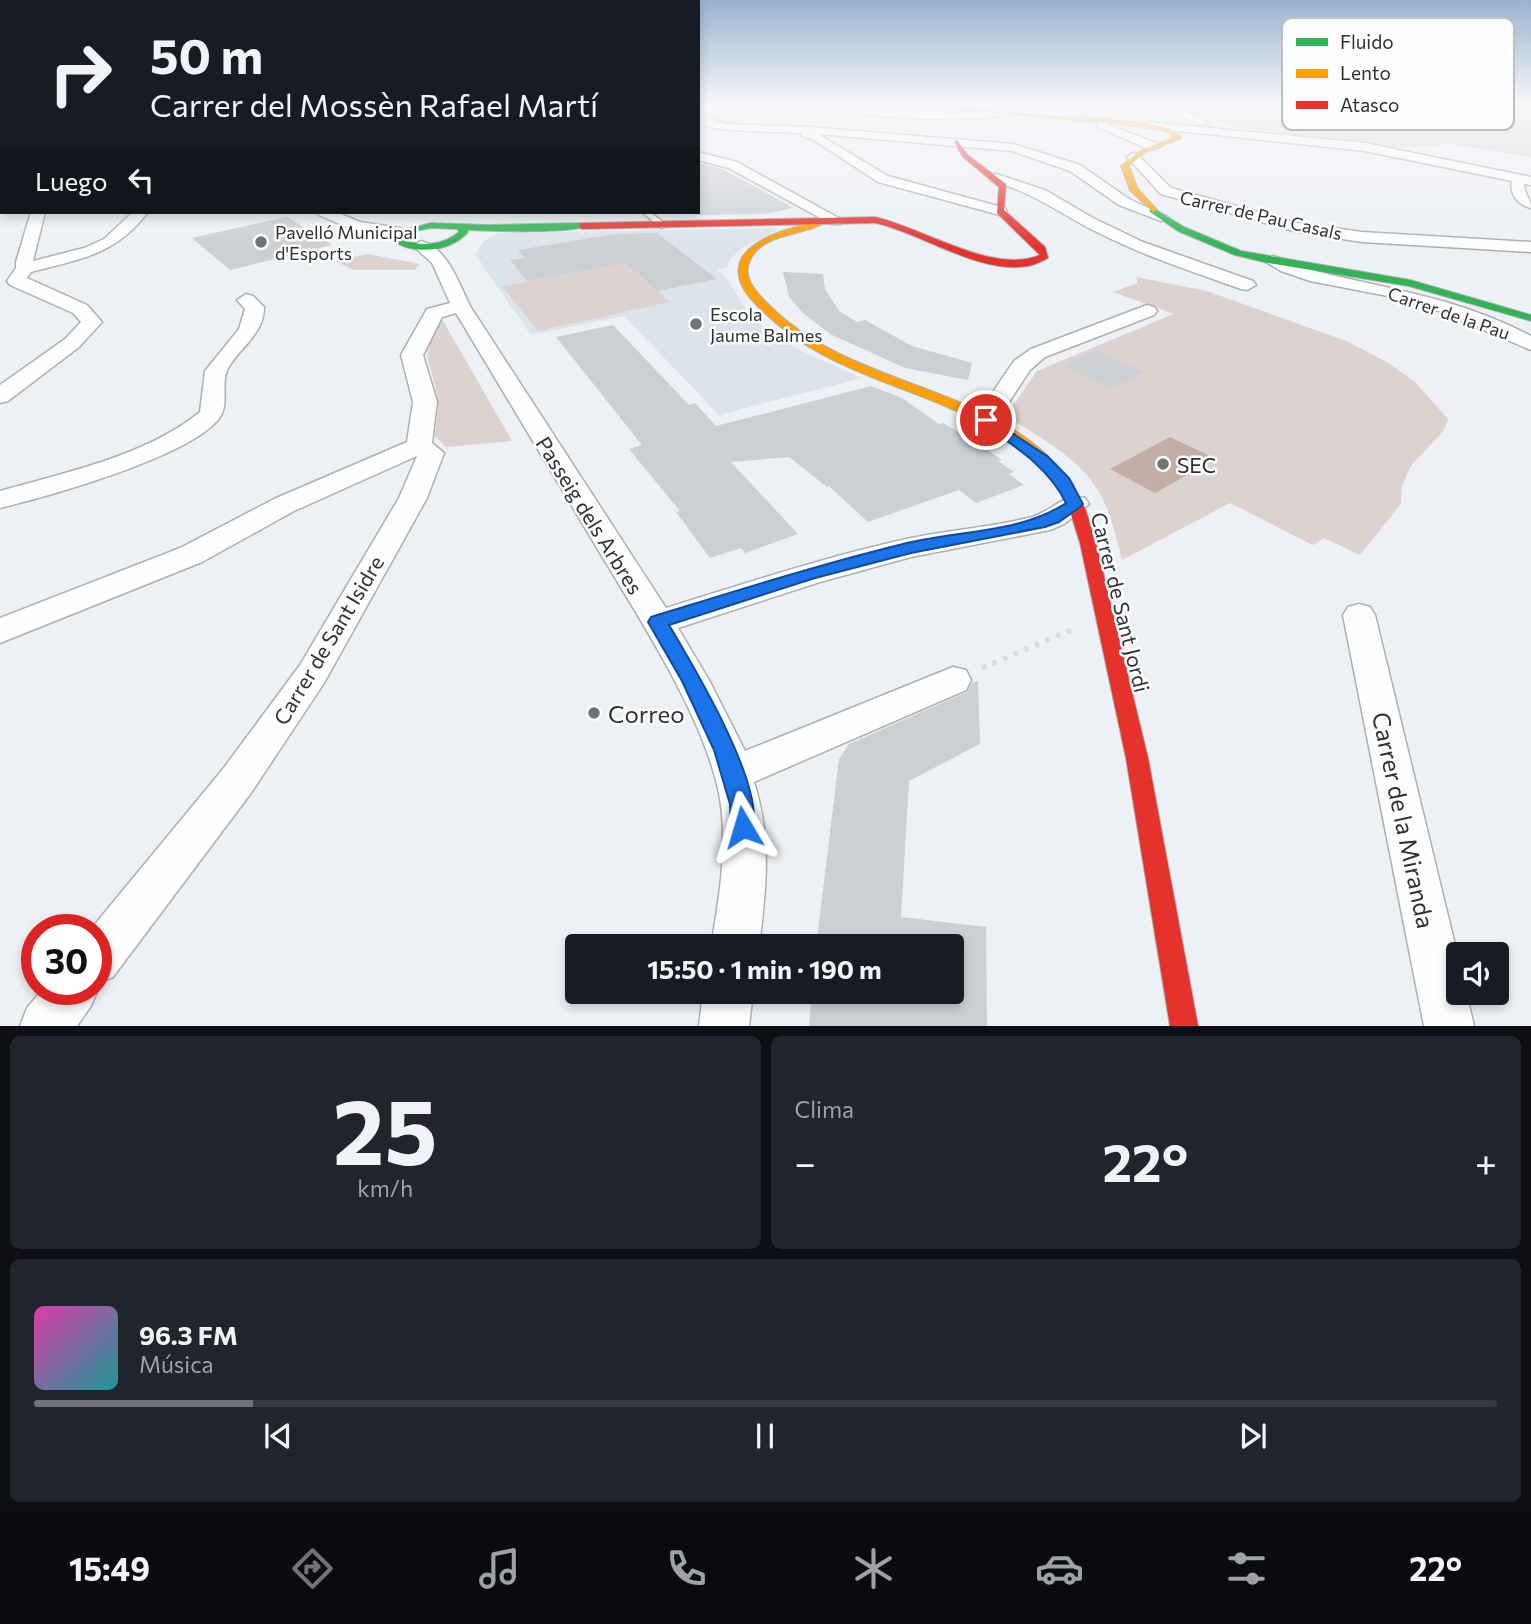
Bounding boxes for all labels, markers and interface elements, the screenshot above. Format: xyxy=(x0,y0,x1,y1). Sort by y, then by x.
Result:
legend xyxy=(1282,18,1514,130)
text: 50 m xyxy=(150,24,263,84)
icon: right xyxy=(35,28,126,119)
text: Fluido xyxy=(1340,30,1394,53)
text: Lento xyxy=(1340,61,1391,84)
text: Carrer del Mossèn Rafael Martí xyxy=(150,84,598,124)
text: Atasco xyxy=(1340,93,1399,116)
icon: left xyxy=(122,161,160,199)
text: Luego xyxy=(35,165,108,196)
street label: Carrer de Pau Casals xyxy=(1178,186,1344,244)
place label: Pavelló Municipal d'Esports xyxy=(275,221,418,264)
marker: Pavelló Municipal d'Esports xyxy=(253,234,269,250)
street label: Carrer de la Pau xyxy=(1385,282,1513,344)
place label: Escola Jaume Balmes xyxy=(710,303,822,346)
marker: Escola Jaume Balmes xyxy=(688,316,704,332)
pin xyxy=(956,390,1016,450)
icon: arrive xyxy=(967,401,1005,439)
street label: Passeig dels Arbres xyxy=(531,432,649,598)
place label: SEC xyxy=(1177,452,1216,477)
marker: SEC xyxy=(1155,456,1171,472)
street label: Carrer de Sant Jordi xyxy=(1087,509,1155,695)
street label: Carrer de Sant Isidre xyxy=(268,551,388,729)
place label: Correo xyxy=(608,699,685,728)
marker: Correo xyxy=(586,705,602,721)
street label: Carrer de la Miranda xyxy=(1367,709,1441,931)
position arrow xyxy=(706,790,780,864)
speed limit sign: 30 xyxy=(21,914,112,1005)
map controls xyxy=(1446,942,1509,1005)
button: sound xyxy=(1446,942,1509,1005)
text: 15:50 · 1 min · 190 m xyxy=(647,953,882,984)
text: 25 xyxy=(333,1072,438,1184)
text: Clima xyxy=(795,1095,854,1123)
text: 22° xyxy=(1103,1129,1188,1193)
text: − xyxy=(795,1138,816,1185)
text: + xyxy=(1475,1138,1497,1185)
text: km/h xyxy=(357,1174,413,1202)
text: 96.3 FM xyxy=(139,1319,238,1350)
text: Música xyxy=(139,1350,214,1378)
icon: previous xyxy=(259,1417,297,1455)
icon: pause xyxy=(746,1417,784,1455)
icon: next xyxy=(1234,1417,1272,1455)
icon: directions xyxy=(288,1544,337,1593)
icon: music xyxy=(475,1544,524,1593)
icon: phone xyxy=(662,1544,711,1593)
icon: climate xyxy=(849,1544,898,1593)
icon: car xyxy=(1035,1544,1084,1593)
icon: filters xyxy=(1222,1544,1271,1593)
text: 15:49 xyxy=(69,1548,150,1588)
text: 22° xyxy=(1409,1548,1462,1588)

